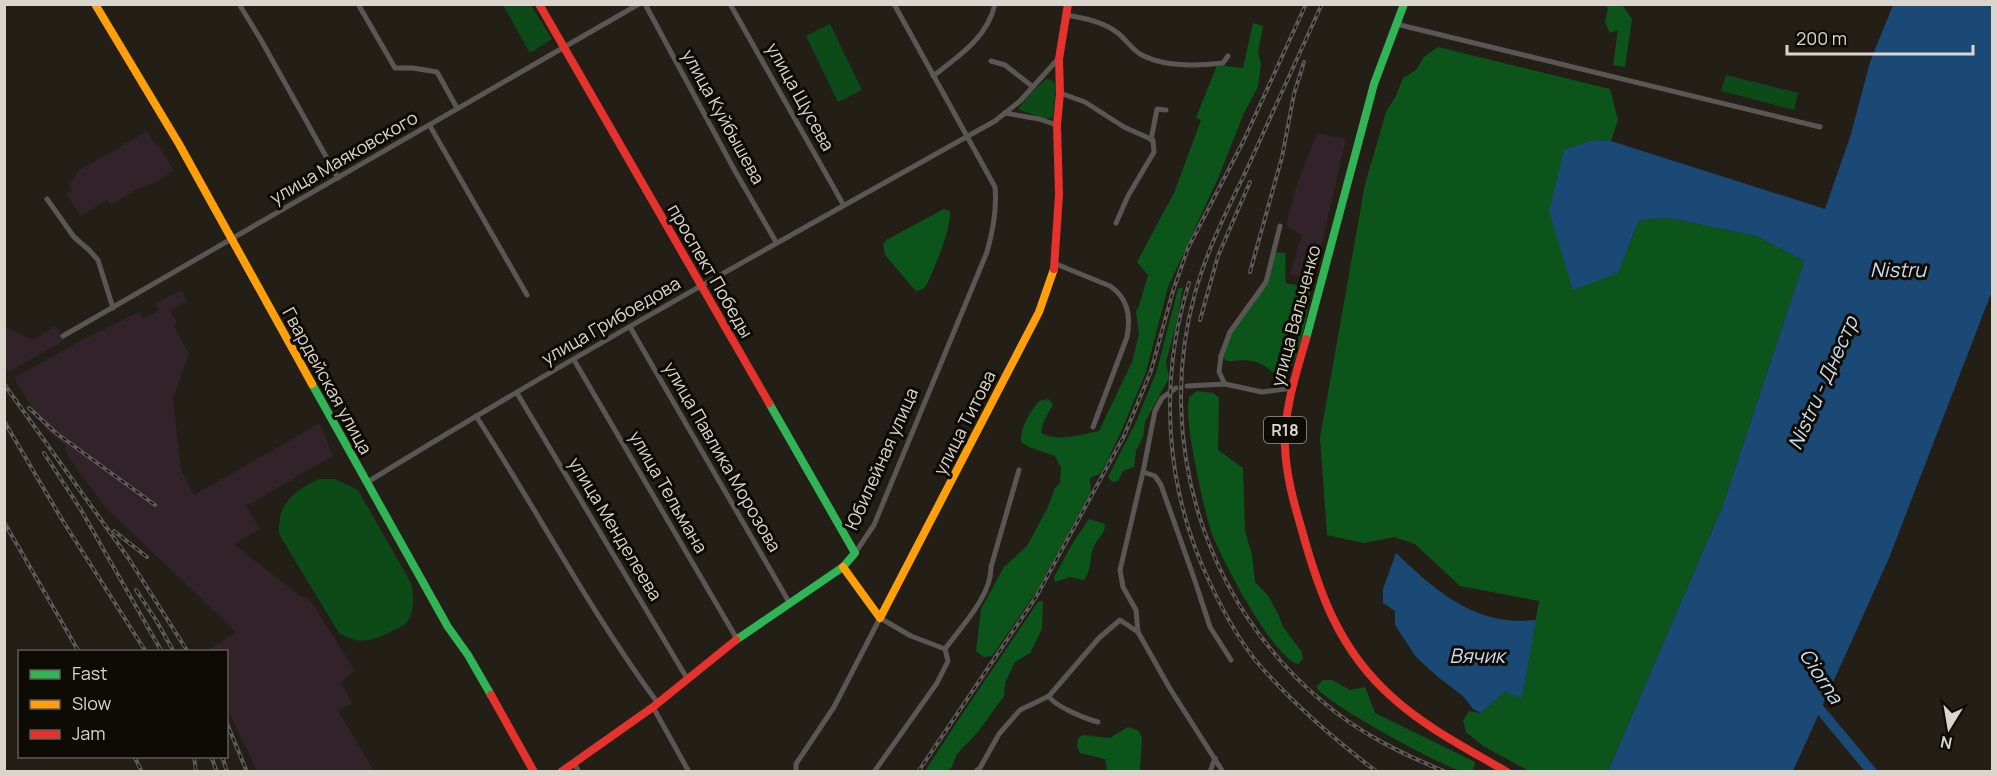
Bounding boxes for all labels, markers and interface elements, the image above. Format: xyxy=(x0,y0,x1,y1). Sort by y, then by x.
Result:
scale bar xyxy=(1787,18,1973,56)
text: 200 m xyxy=(1796,26,1847,50)
street label: улица Щусева xyxy=(761,38,841,155)
street label: улица Куйбышева xyxy=(677,45,771,188)
street label: улица Маяковского xyxy=(265,105,422,209)
street label: проспект Победы xyxy=(663,199,759,342)
street label: улица Вальченко xyxy=(1265,242,1325,389)
water label: Nistru xyxy=(1870,256,1928,283)
street label: улица Грибоедова xyxy=(537,271,684,370)
street label: Гвардейская улица xyxy=(277,303,378,458)
water label: Nistru - Днестр xyxy=(1781,311,1865,454)
street label: улица Павлика Морозова xyxy=(658,357,787,556)
street label: улица Титова xyxy=(927,366,1001,479)
street label: Юбилейная улица xyxy=(839,384,923,534)
road number: R18 xyxy=(1264,417,1306,443)
street label: улица Тельмана xyxy=(624,426,714,557)
street label: улица Менделеева xyxy=(564,452,668,605)
water label: Вячик xyxy=(1449,642,1508,669)
water label: Ciorna xyxy=(1793,643,1850,709)
legend xyxy=(18,650,228,758)
text: Fast xyxy=(72,661,107,685)
text: Slow xyxy=(72,691,112,715)
north arrow xyxy=(1919,698,1979,758)
text: Jam xyxy=(72,721,106,745)
text: N xyxy=(1938,731,1954,755)

